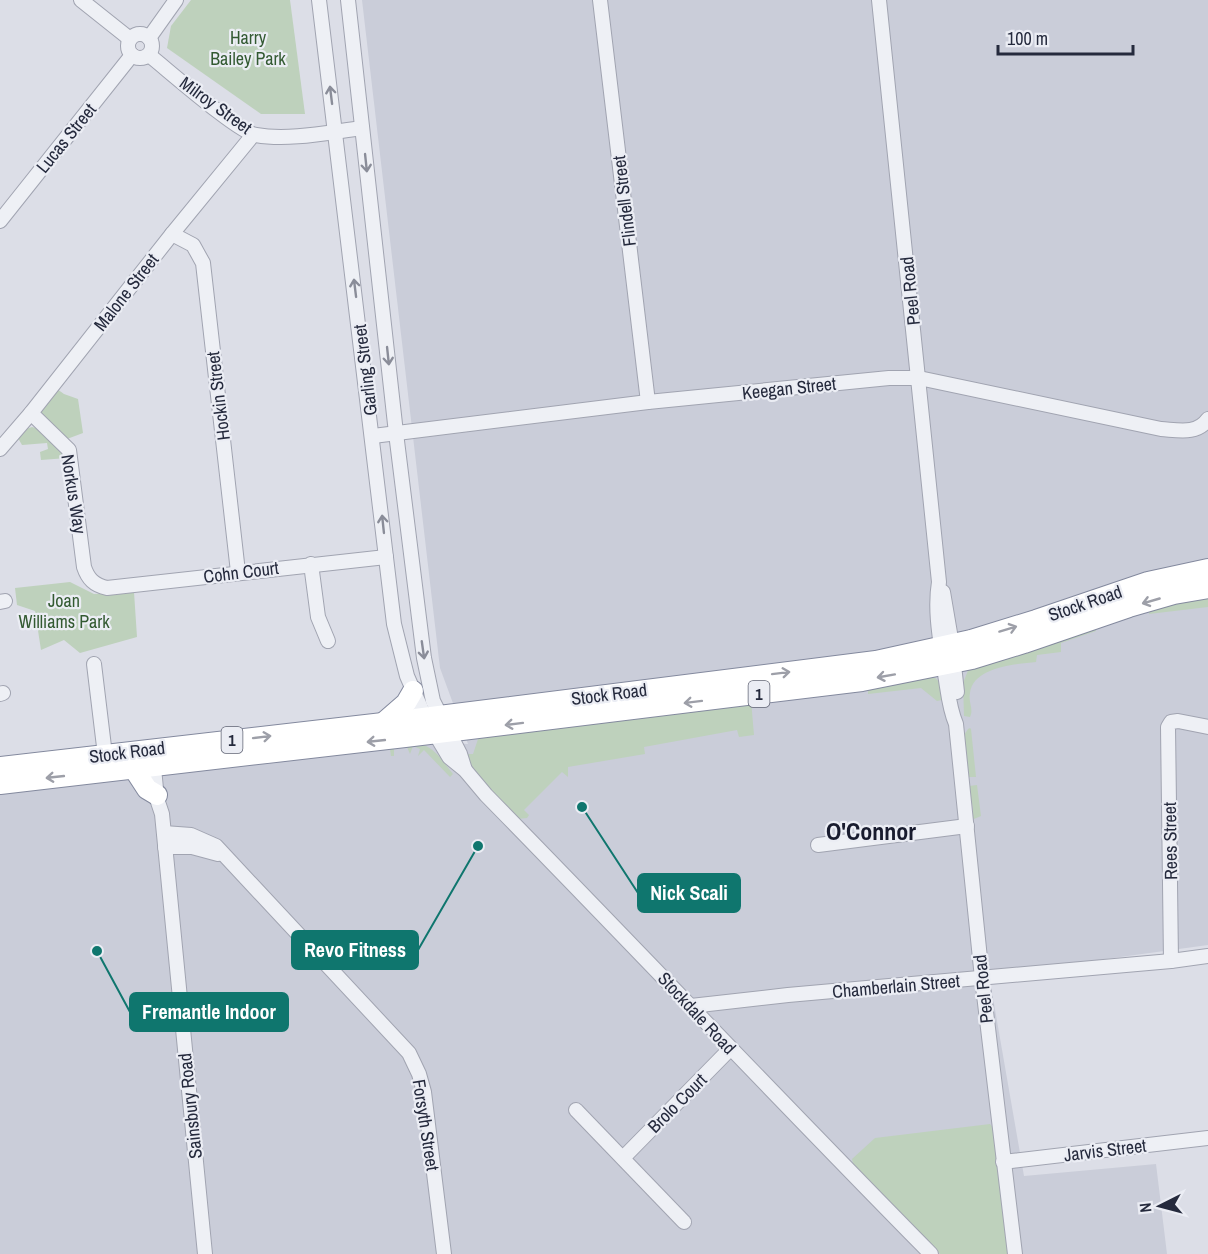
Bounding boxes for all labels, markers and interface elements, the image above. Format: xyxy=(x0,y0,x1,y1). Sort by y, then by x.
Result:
scale bar xyxy=(998,18,1133,56)
park label: Harry Bailey Park xyxy=(210,25,286,71)
text: 100 m xyxy=(1007,26,1048,51)
street label: Milroy Street xyxy=(175,70,257,140)
one-way arrow xyxy=(325,85,336,105)
street label: Lucas Street xyxy=(30,98,102,178)
one-way arrow xyxy=(361,152,372,172)
street label: Flindell Street xyxy=(606,154,642,248)
street label: Malone Street xyxy=(88,248,164,336)
street label: Peel Road xyxy=(894,255,926,327)
one-way arrow xyxy=(349,279,360,299)
street label: Garling Street xyxy=(347,323,383,417)
one-way arrow xyxy=(383,346,394,366)
street label: Hockin Street xyxy=(200,350,236,442)
street label: Keegan Street xyxy=(741,371,837,405)
street label: Norkus Way xyxy=(55,453,93,536)
one-way arrow xyxy=(377,514,388,534)
street label: Cohn Court xyxy=(202,555,280,589)
street label: Stock Road xyxy=(1045,579,1125,627)
park label: Joan Williams Park xyxy=(18,588,110,634)
one-way arrow xyxy=(1142,595,1161,607)
one-way arrow xyxy=(998,623,1017,634)
one-way arrow xyxy=(417,640,428,660)
one-way arrow xyxy=(771,667,790,678)
one-way arrow xyxy=(877,671,897,682)
street label: Stock Road xyxy=(570,677,648,711)
road number: 1 xyxy=(748,681,770,707)
one-way arrow xyxy=(684,697,704,708)
one-way arrow xyxy=(505,719,525,730)
road number: 1 xyxy=(222,727,242,753)
one-way arrow xyxy=(251,731,271,742)
street label: Stock Road xyxy=(88,735,166,769)
one-way arrow xyxy=(366,736,386,747)
one-way arrow xyxy=(45,772,65,783)
street label: Rees Street xyxy=(1157,802,1183,880)
district label: O'Connor xyxy=(826,815,916,847)
callout: Nick Scali xyxy=(638,874,740,912)
text: Nick Scali xyxy=(650,879,728,906)
callout: Revo Fitness xyxy=(292,931,418,969)
text: Revo Fitness xyxy=(304,936,406,963)
street label: Peel Road xyxy=(967,953,999,1025)
street label: Stockdale Road xyxy=(652,966,742,1060)
street label: Chamberlain Street xyxy=(831,968,961,1004)
callout: Fremantle Indoor xyxy=(130,993,288,1031)
text: Fremantle Indoor xyxy=(142,998,277,1025)
street label: Sainsbury Road xyxy=(172,1052,208,1160)
street label: Brolo Court xyxy=(642,1068,712,1138)
street label: Forsyth Street xyxy=(406,1078,446,1172)
street label: Jarvis Street xyxy=(1062,1133,1148,1167)
north arrow xyxy=(1130,1176,1190,1236)
text: N xyxy=(1134,1202,1157,1213)

